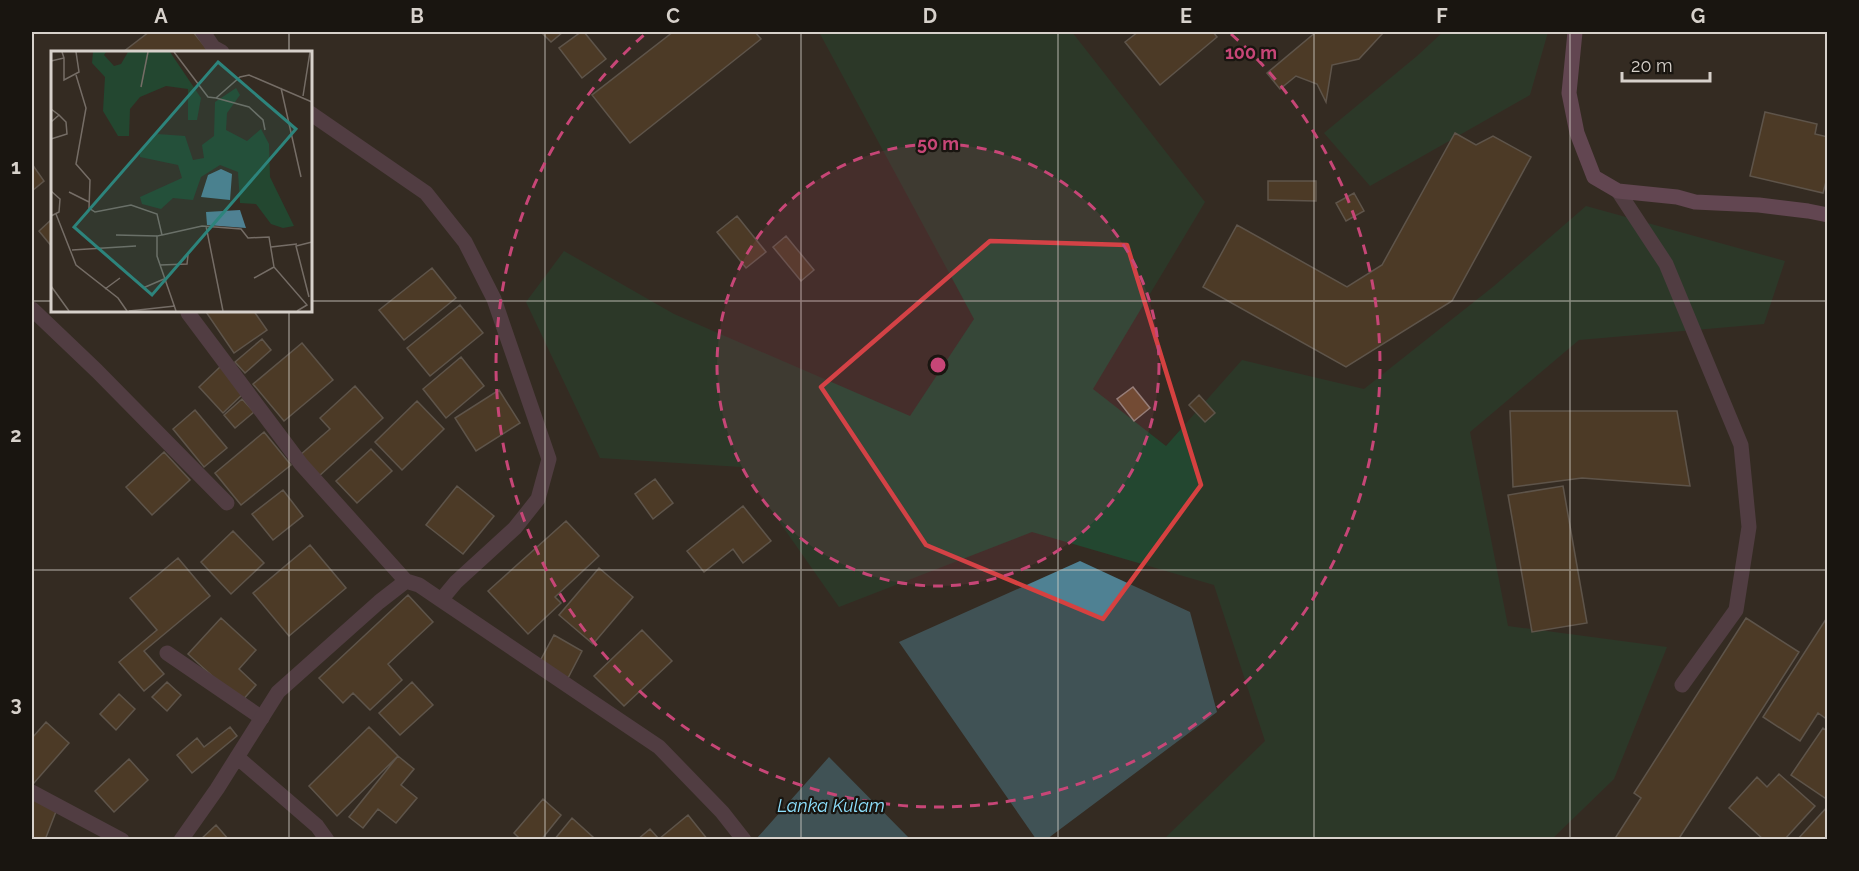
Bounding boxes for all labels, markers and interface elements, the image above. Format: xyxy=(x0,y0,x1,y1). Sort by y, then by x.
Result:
text: A xyxy=(154,4,168,28)
text: B xyxy=(410,4,424,28)
text: C xyxy=(666,4,680,28)
text: D xyxy=(923,4,937,28)
text: E xyxy=(1180,4,1192,28)
text: F xyxy=(1436,4,1448,28)
text: G xyxy=(1691,4,1705,28)
text: 100 m xyxy=(1225,42,1277,63)
scale bar xyxy=(1622,45,1710,83)
inset map xyxy=(51,51,312,312)
text: 20 m xyxy=(1631,55,1673,76)
text: 50 m xyxy=(917,133,959,154)
text: 1 xyxy=(11,155,21,179)
centre of rings xyxy=(928,355,948,375)
text: 2 xyxy=(10,423,22,447)
text: 3 xyxy=(10,692,22,716)
water label: Lanka Kulam xyxy=(777,795,885,816)

